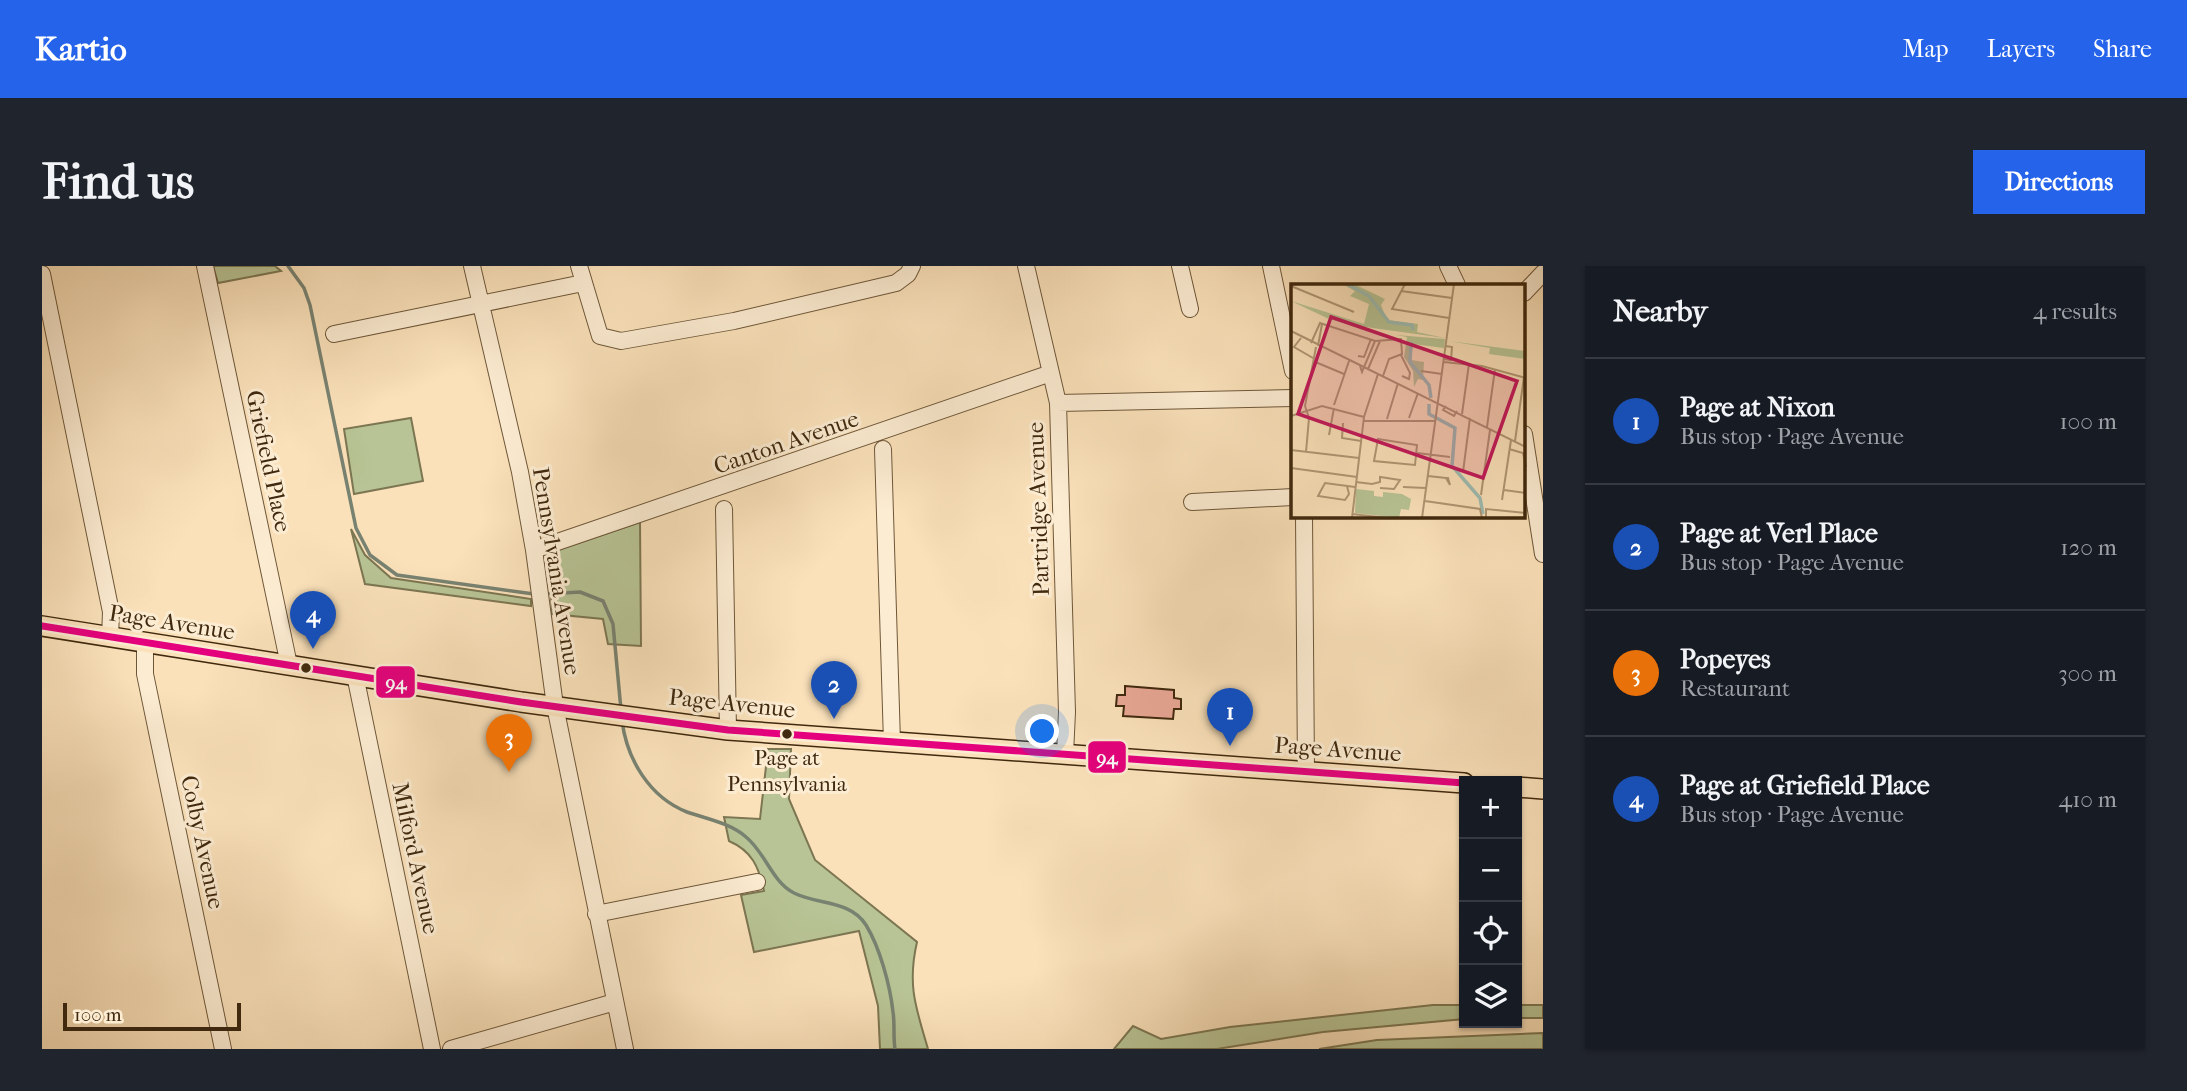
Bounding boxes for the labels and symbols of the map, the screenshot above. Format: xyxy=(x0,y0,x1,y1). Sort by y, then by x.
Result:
inset map xyxy=(1291,284,1526,518)
street label: Griefield Place xyxy=(240,388,297,534)
street label: Canton Avenue xyxy=(710,405,862,480)
street label: Partridge Avenue xyxy=(1022,421,1055,596)
street label: Pennsylvania Avenue xyxy=(527,465,586,677)
pin: 4 xyxy=(290,591,336,649)
street label: Page Avenue xyxy=(107,599,237,646)
unlabelled marker xyxy=(299,661,313,675)
pin: 2 xyxy=(811,661,857,719)
line badge: 94 xyxy=(375,665,416,699)
text: 94 xyxy=(384,672,407,694)
street label: Page Avenue xyxy=(667,683,797,724)
pin: 1 xyxy=(1207,688,1253,746)
pin: 3 xyxy=(486,714,532,772)
your location xyxy=(1025,714,1059,748)
marker: Page at Pennsylvania xyxy=(780,727,794,741)
street label: Page Avenue xyxy=(1274,732,1402,767)
line badge: 94 xyxy=(1087,740,1127,774)
place label: Page at Pennsylvania xyxy=(727,746,847,796)
text: 94 xyxy=(1095,747,1118,769)
street label: Colby Avenue xyxy=(175,773,230,911)
street label: Milford Avenue xyxy=(386,780,445,936)
scale bar xyxy=(63,1000,242,1032)

